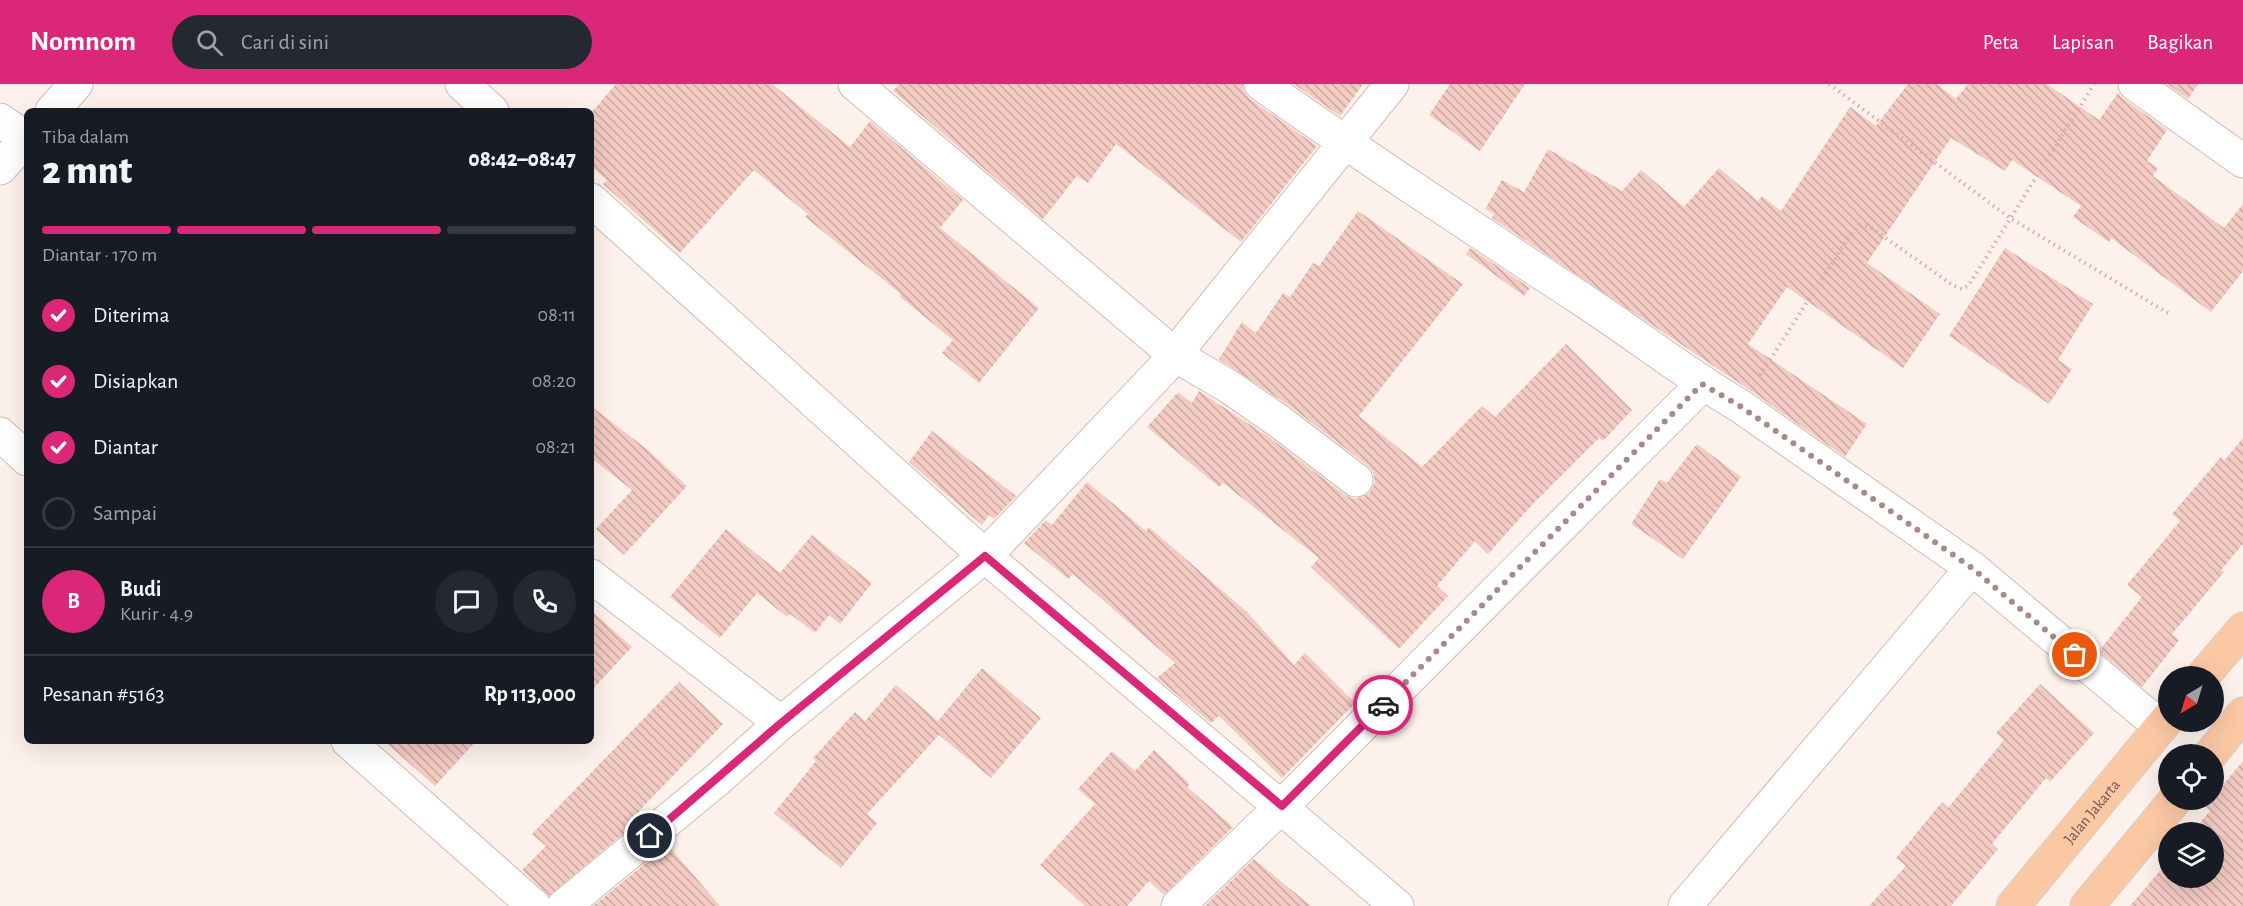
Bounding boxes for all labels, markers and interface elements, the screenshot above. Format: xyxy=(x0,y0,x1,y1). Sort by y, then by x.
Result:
search box xyxy=(172,15,592,69)
icon: search xyxy=(193,26,226,59)
text: Nomnom xyxy=(30,28,136,56)
text: Cari di sini xyxy=(241,31,329,53)
text: Peta xyxy=(1983,32,2019,53)
text: Lapisan xyxy=(2052,32,2114,53)
text: Bagikan xyxy=(2147,32,2213,53)
text: Tiba dalam xyxy=(42,127,129,147)
text: 08:42–08:47 xyxy=(468,148,576,170)
text: 2 mnt xyxy=(42,152,132,191)
text: Diantar · 170 m xyxy=(42,245,157,265)
icon: check xyxy=(42,299,75,332)
text: Diterima xyxy=(93,304,170,326)
text: 08:11 xyxy=(538,305,576,325)
icon: check xyxy=(42,365,75,398)
text: Disiapkan xyxy=(93,370,178,392)
text: 08:20 xyxy=(532,371,576,391)
icon: check xyxy=(42,431,75,464)
text: Diantar xyxy=(93,436,158,458)
text: 08:21 xyxy=(535,437,576,457)
text: Sampai xyxy=(93,502,157,524)
button: chat xyxy=(435,570,498,633)
button: phone xyxy=(513,570,576,633)
text: Budi xyxy=(120,578,162,600)
text: B xyxy=(67,590,80,612)
text: Kurir · 4.9 xyxy=(120,604,193,624)
pin xyxy=(2049,629,2100,680)
icon: bag xyxy=(2058,638,2091,671)
north arrow xyxy=(2158,666,2224,732)
map controls xyxy=(2158,666,2224,888)
courier xyxy=(1353,675,1413,735)
text: Pesanan #5163 xyxy=(42,683,165,705)
text: Rp 113,000 xyxy=(484,683,576,705)
icon: car xyxy=(1367,689,1400,722)
button: locate xyxy=(2158,744,2224,810)
street label: Jalan Jakarta xyxy=(2061,777,2123,847)
pin xyxy=(624,810,675,861)
icon: home xyxy=(633,819,666,852)
button: layers xyxy=(2158,822,2224,888)

